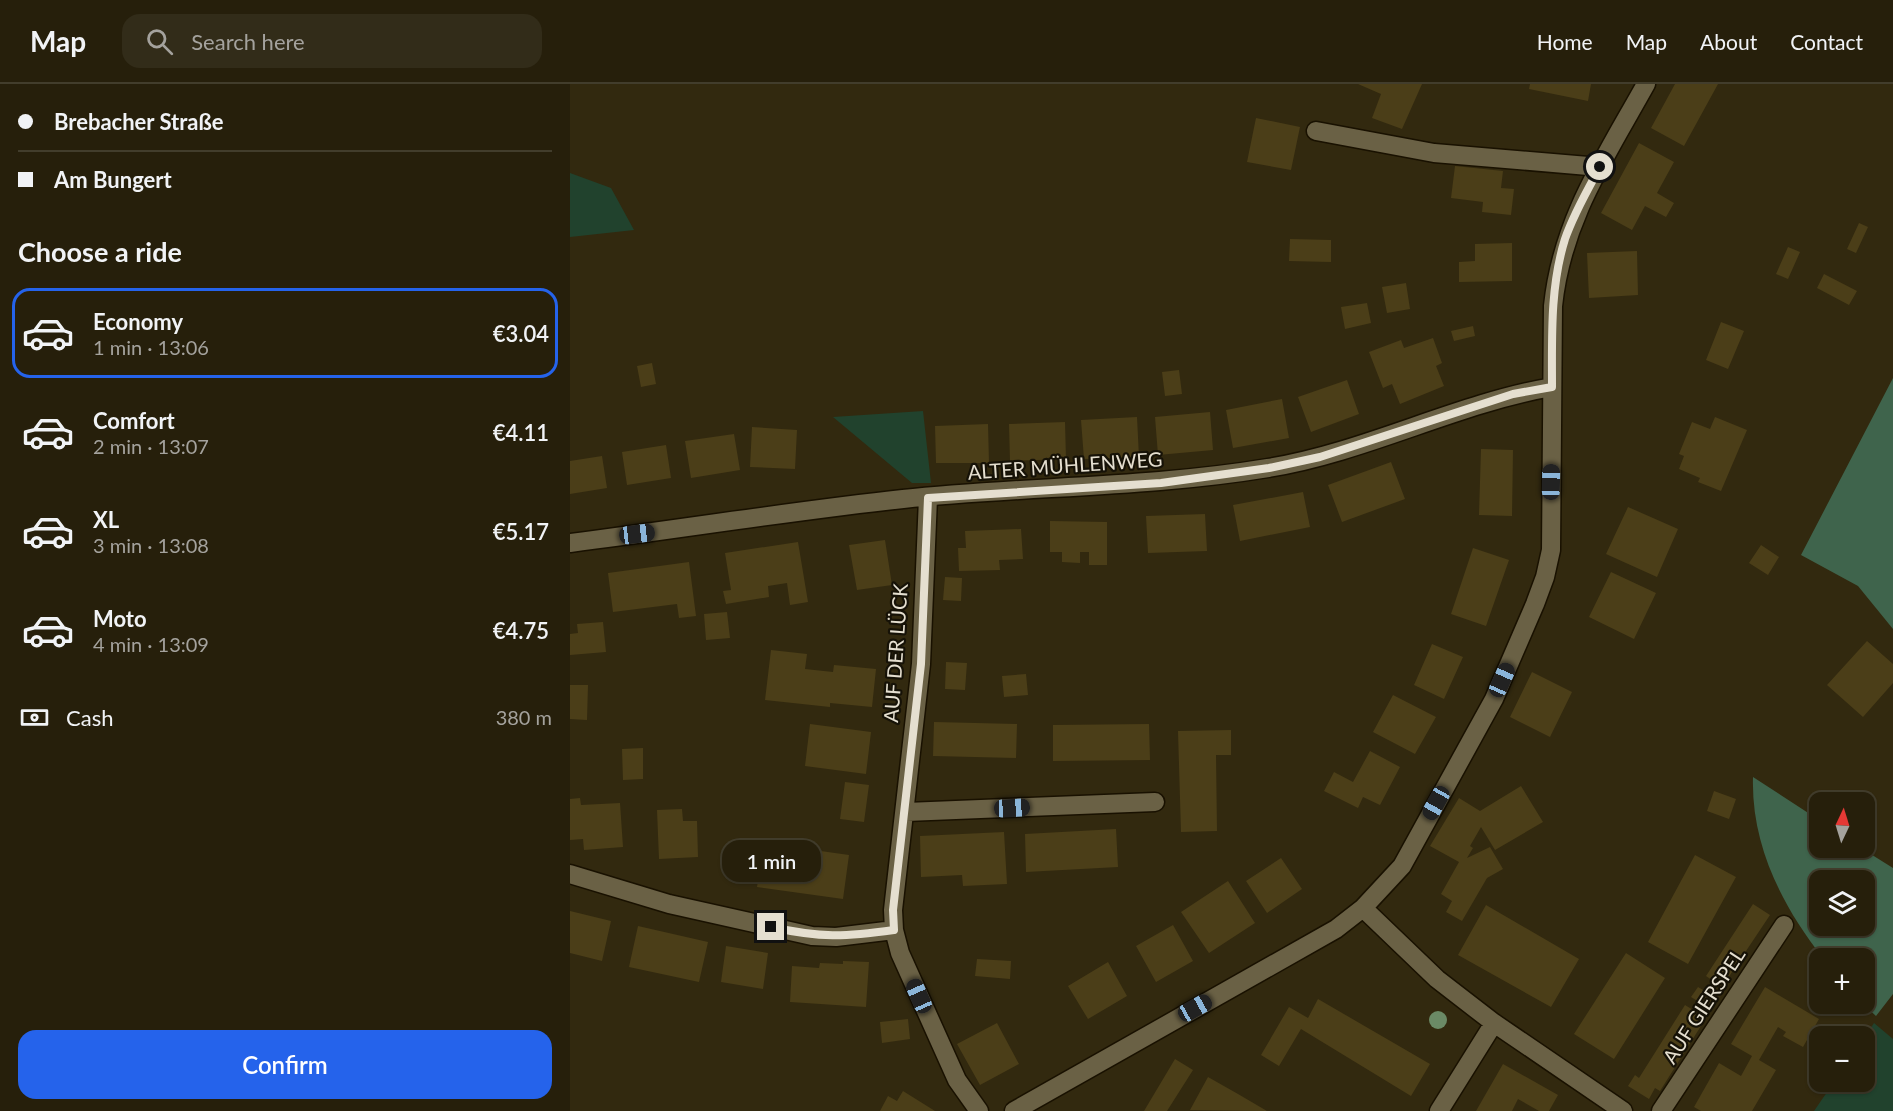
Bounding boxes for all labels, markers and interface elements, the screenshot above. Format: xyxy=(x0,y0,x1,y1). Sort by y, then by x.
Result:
search box xyxy=(122,14,542,68)
text: Map xyxy=(30,24,86,58)
icon: search xyxy=(143,25,176,58)
text: Search here xyxy=(191,28,305,55)
text: Home xyxy=(1537,29,1593,54)
text: Map xyxy=(1626,29,1667,54)
text: About xyxy=(1700,29,1757,54)
text: Contact xyxy=(1790,29,1863,54)
text: Brebacher Straße xyxy=(54,108,223,135)
route start xyxy=(1586,153,1613,180)
text: Am Bungert xyxy=(54,166,172,193)
text: Choose a ride xyxy=(18,235,182,268)
icon: car xyxy=(21,306,75,360)
text: Economy xyxy=(93,308,183,335)
text: €3.04 xyxy=(493,320,549,347)
text: 1 min · 13:06 xyxy=(93,335,209,359)
icon: car xyxy=(21,405,75,459)
text: Comfort xyxy=(93,407,175,434)
text: €4.11 xyxy=(493,419,549,446)
text: 2 min · 13:07 xyxy=(93,434,209,458)
street label: ALTER MÜHLENWEG xyxy=(967,446,1163,484)
car xyxy=(1542,464,1560,500)
icon: car xyxy=(21,504,75,558)
text: XL xyxy=(93,506,119,533)
text: €5.17 xyxy=(493,518,549,545)
car xyxy=(618,523,656,545)
text: 3 min · 13:08 xyxy=(93,533,209,557)
street label: AUF DER LÜCK xyxy=(878,582,912,723)
icon: car xyxy=(21,603,75,657)
text: Moto xyxy=(93,605,147,632)
text: €4.75 xyxy=(493,617,549,644)
text: 4 min · 13:09 xyxy=(93,632,209,656)
car xyxy=(1486,660,1518,700)
icon: cash xyxy=(18,701,51,734)
text: Cash xyxy=(66,704,113,731)
text: 380 m xyxy=(496,705,552,729)
car xyxy=(1419,783,1453,823)
north arrow xyxy=(1809,792,1875,858)
map controls xyxy=(1809,792,1875,1092)
car xyxy=(994,798,1030,818)
callout: 1 min xyxy=(722,840,820,882)
text: 1 min xyxy=(747,849,796,873)
button: layers xyxy=(1809,870,1875,936)
route end xyxy=(757,913,784,940)
street label: AUF GIERSPEL xyxy=(1657,943,1749,1068)
button: + xyxy=(1809,948,1875,1014)
car xyxy=(903,976,935,1016)
car xyxy=(1175,991,1215,1025)
button: − xyxy=(1809,1026,1875,1092)
button: Confirm xyxy=(18,1030,552,1099)

